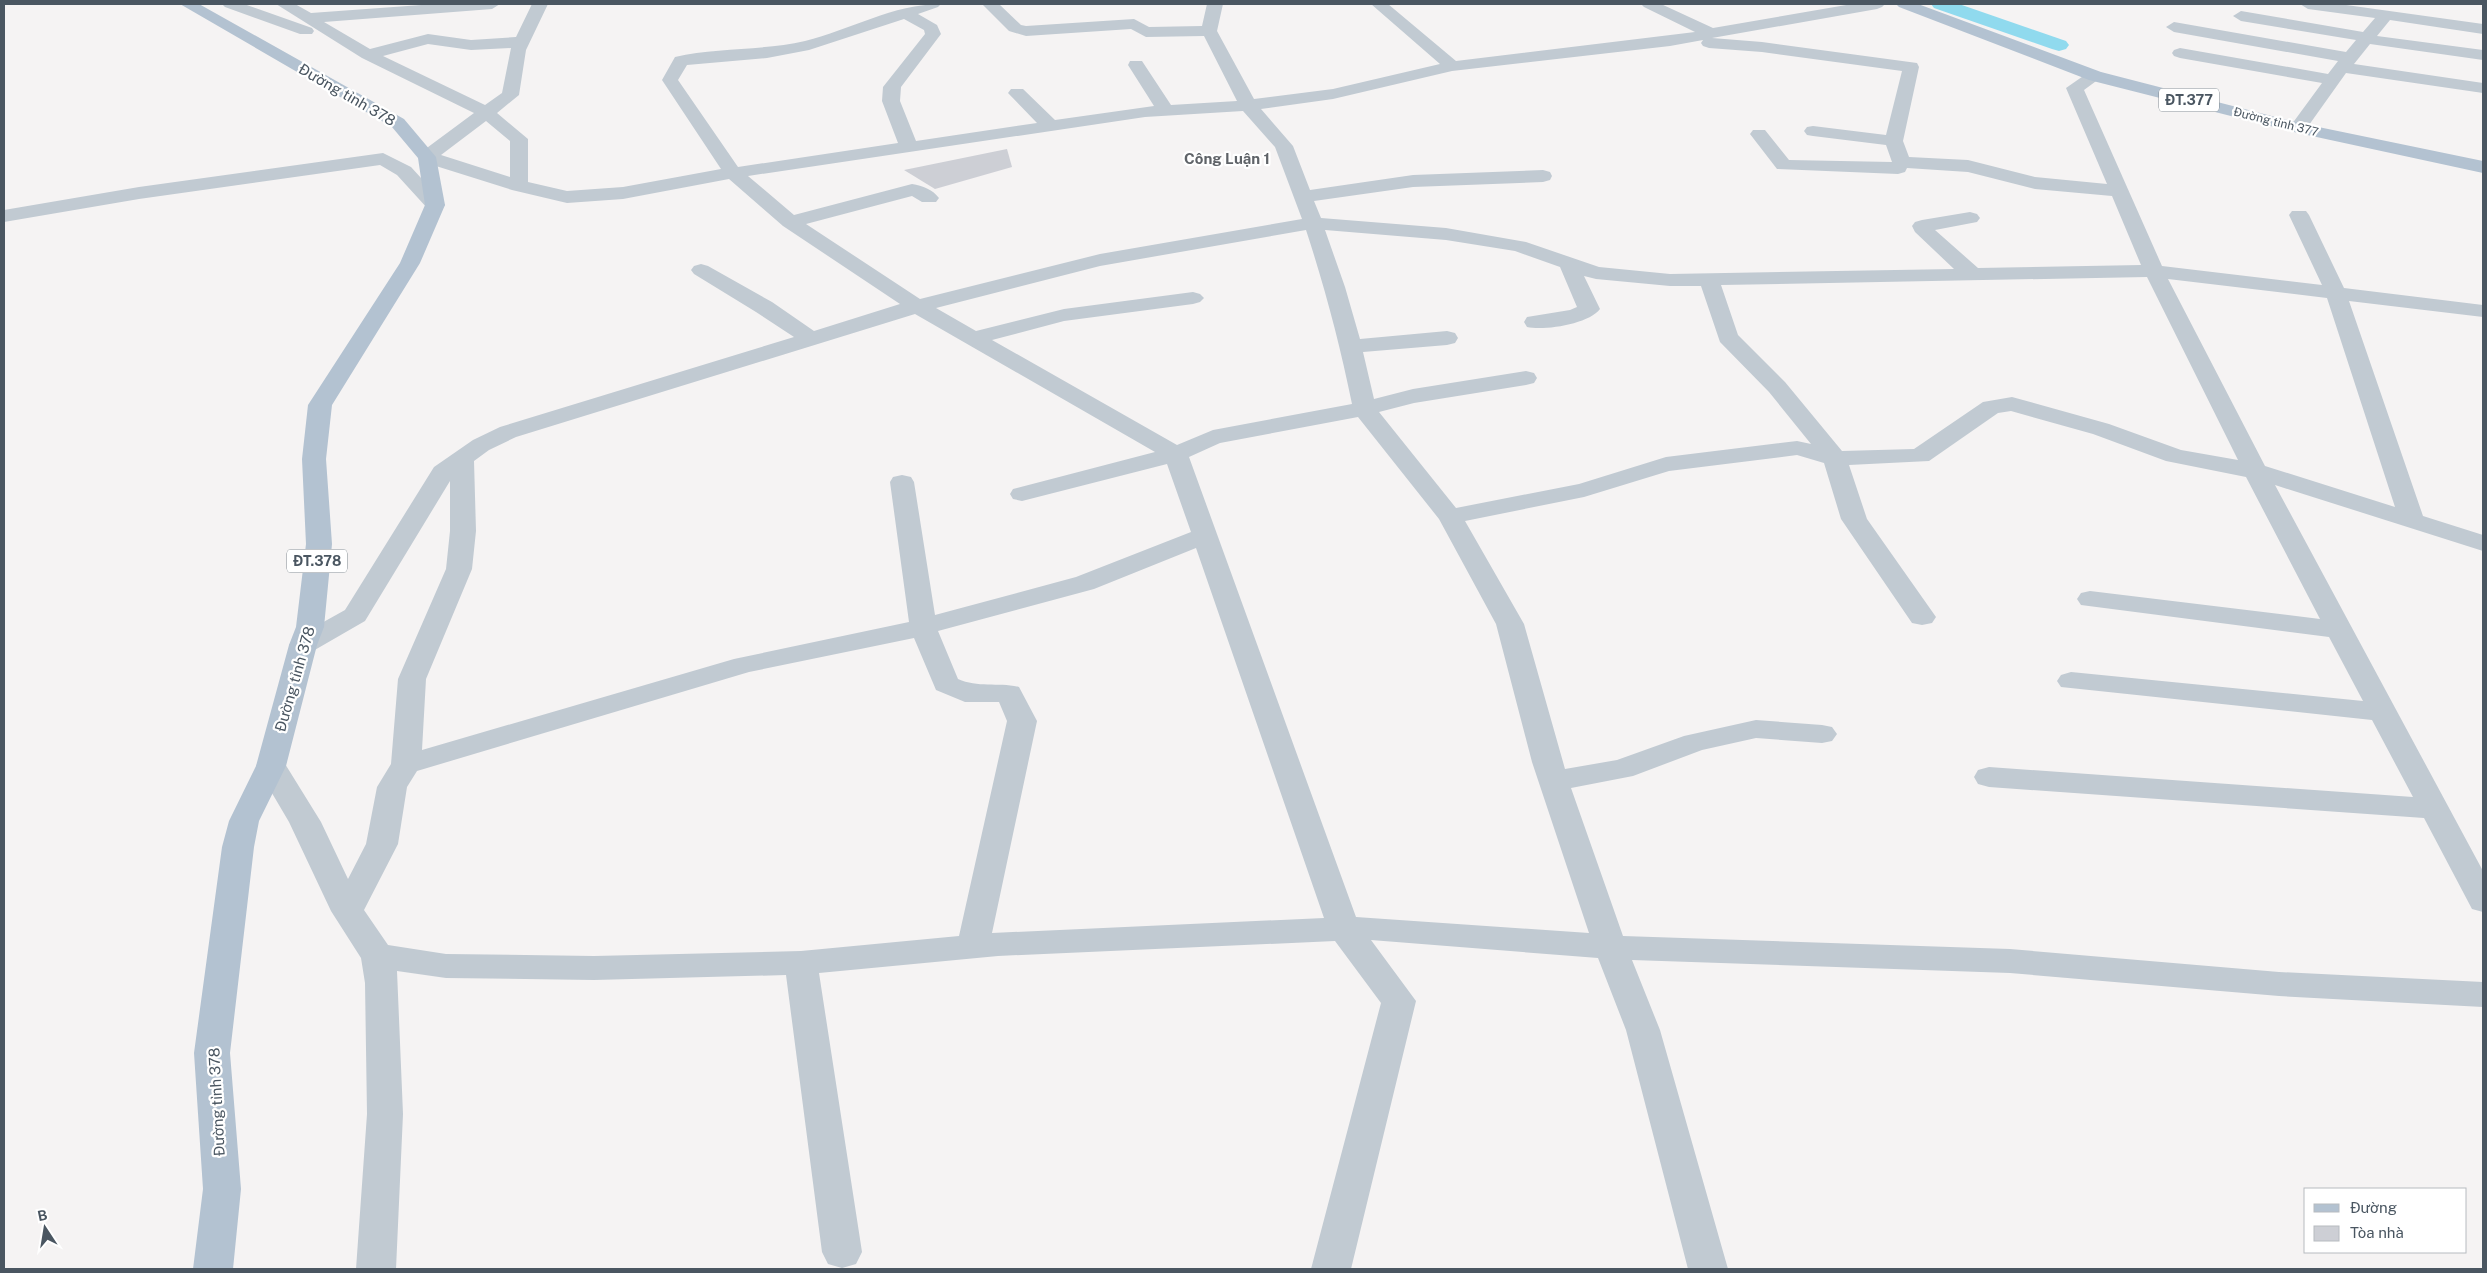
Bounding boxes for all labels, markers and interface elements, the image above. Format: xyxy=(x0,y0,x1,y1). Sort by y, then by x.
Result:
street label: Đường tỉnh 378 xyxy=(296,60,399,129)
road number: ĐT.377 xyxy=(2159,88,2219,112)
street label: Đường tỉnh 377 xyxy=(2232,105,2320,139)
district label: Công Luận 1 xyxy=(1184,150,1270,167)
road number: ĐT.378 xyxy=(287,550,347,572)
street label: Đường tỉnh 378 xyxy=(271,624,318,734)
street label: Đường tỉnh 378 xyxy=(205,1047,228,1157)
legend xyxy=(2304,1188,2467,1253)
text: Đường xyxy=(2350,1199,2397,1216)
north arrow xyxy=(20,1203,70,1253)
text: B xyxy=(36,1206,49,1224)
text: Tòa nhà xyxy=(2350,1224,2404,1241)

